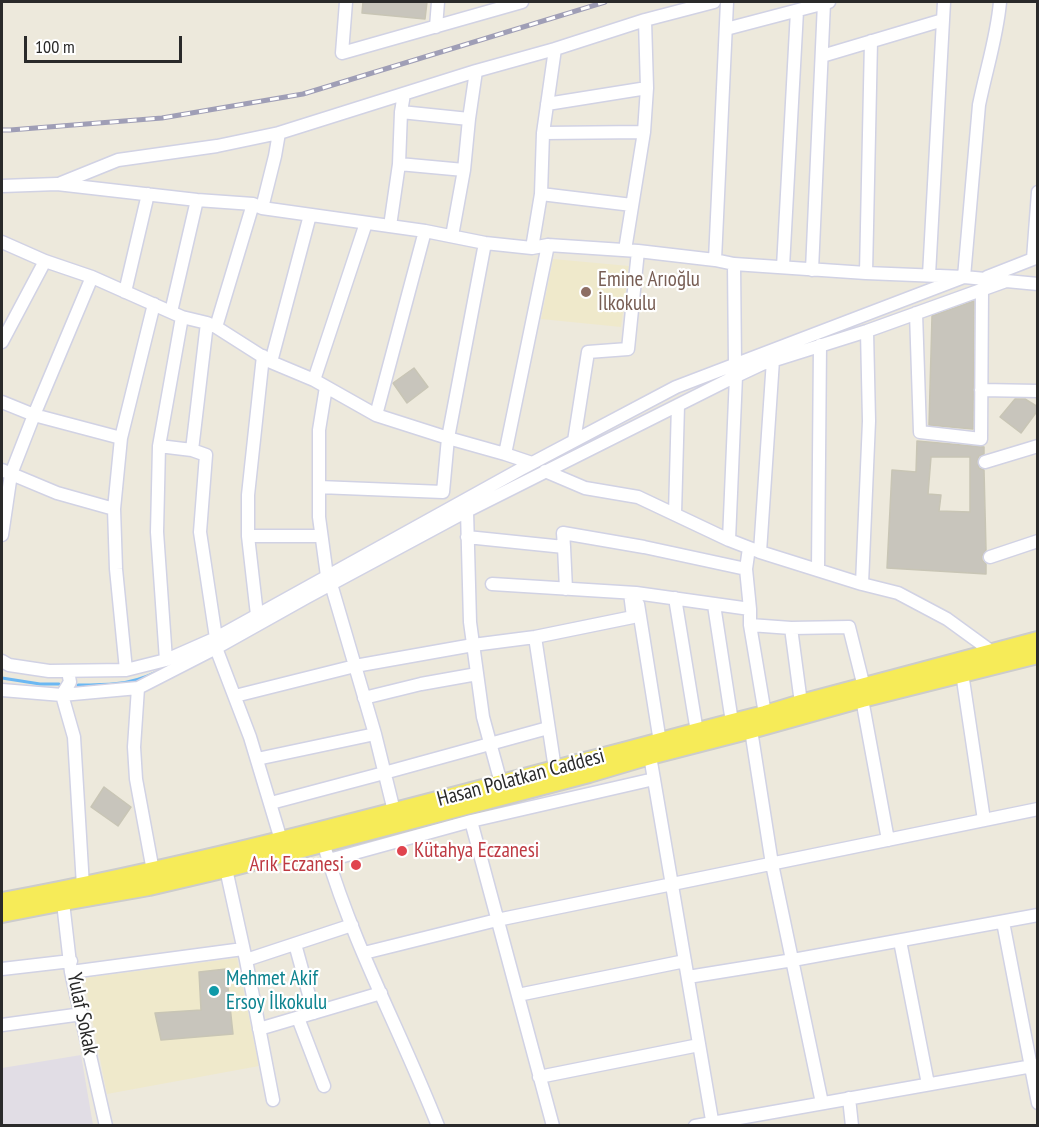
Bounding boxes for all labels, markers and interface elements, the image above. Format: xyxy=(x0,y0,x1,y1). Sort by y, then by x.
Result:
scale bar xyxy=(27,24,184,62)
text: 100 m xyxy=(35,35,75,58)
place label: Emine Arıoğlu İlkokulu xyxy=(598,267,700,317)
marker: Emine Arıoğlu İlkokulu xyxy=(579,285,593,299)
street label: Hasan Polatkan Caddesi xyxy=(435,744,607,812)
place label: Kütahya Eczanesi xyxy=(414,838,539,864)
marker: Kütahya Eczanesi xyxy=(395,844,409,858)
place label: Arık Eczanesi xyxy=(249,852,344,878)
marker: Arık Eczanesi xyxy=(349,858,363,872)
place label: Mehmet Akif Ersoy İlkokulu xyxy=(226,966,327,1016)
street label: Yulaf Sokak xyxy=(61,971,103,1057)
marker: Mehmet Akif Ersoy İlkokulu xyxy=(207,984,221,998)

